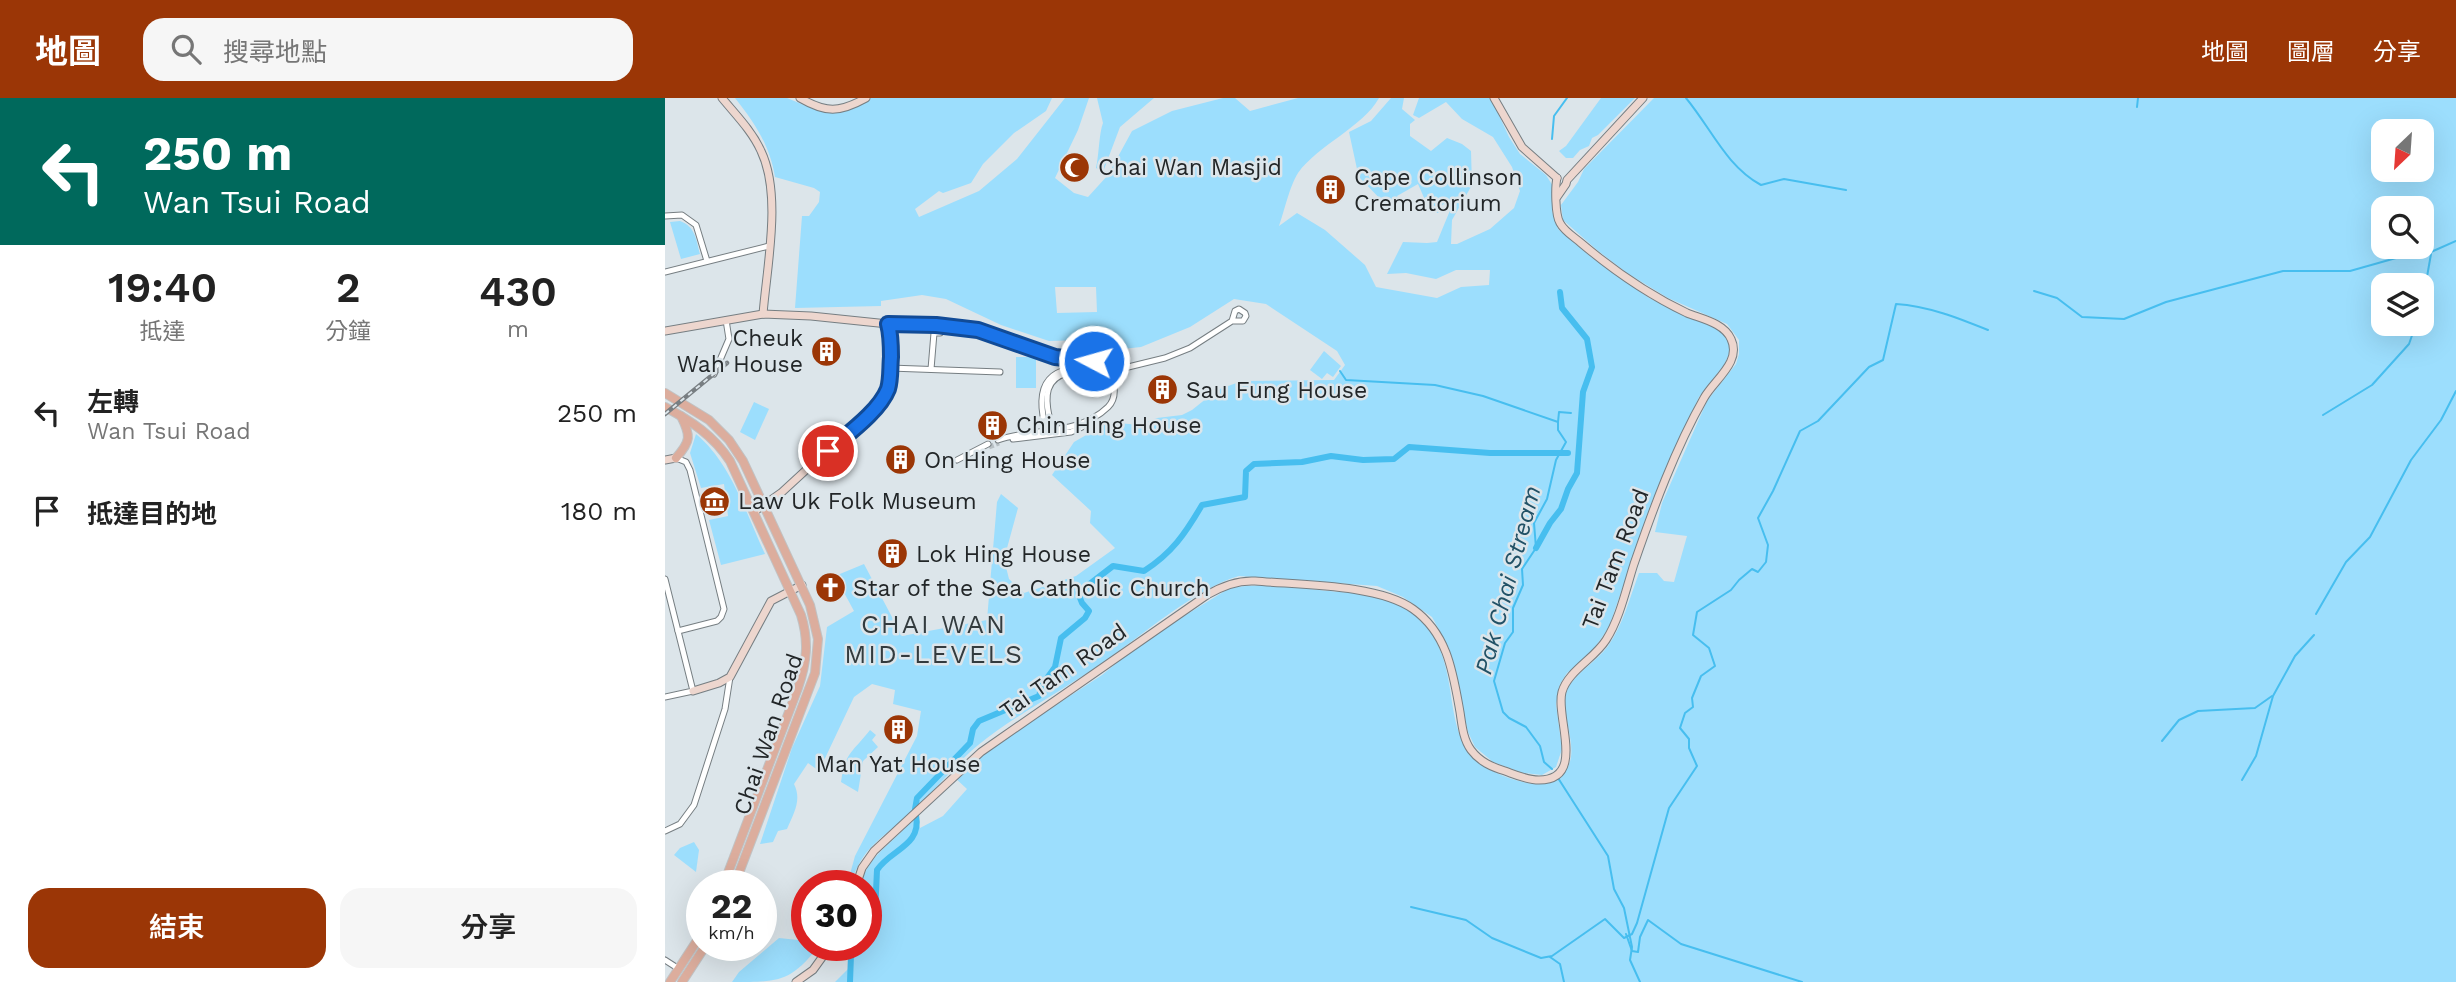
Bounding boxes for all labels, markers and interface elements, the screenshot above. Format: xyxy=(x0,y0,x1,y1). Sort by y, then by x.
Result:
search box xyxy=(143,18,633,81)
icon: search xyxy=(167,30,205,68)
text: 地圖 xyxy=(35,32,101,71)
text: 搜尋地點 xyxy=(223,37,327,67)
text: 地圖 xyxy=(2201,38,2249,66)
text: 圖層 xyxy=(2287,38,2335,66)
text: 分享 xyxy=(2373,38,2421,66)
north arrow xyxy=(2371,119,2434,182)
map controls xyxy=(2371,119,2434,336)
text: 250 m xyxy=(143,124,292,182)
icon: left xyxy=(28,126,119,217)
mosque icon: Chai Wan Masjid xyxy=(1058,150,1092,184)
place label: Chai Wan Masjid xyxy=(1098,154,1282,181)
place label: Cape Collinson Crematorium xyxy=(1354,164,1523,217)
building icon: Cape Collinson Crematorium xyxy=(1314,173,1348,207)
text: Wan Tsui Road xyxy=(143,183,371,221)
button: search xyxy=(2371,196,2434,259)
text: 19:40 xyxy=(108,263,217,312)
text: 2 xyxy=(336,263,361,312)
text: 430 xyxy=(479,267,557,316)
button: layers xyxy=(2371,273,2434,336)
text: m xyxy=(507,316,529,343)
text: 抵達 xyxy=(140,318,186,345)
text: 分鐘 xyxy=(325,318,371,345)
position arrow xyxy=(1057,324,1131,398)
place label: Cheuk Wah House xyxy=(677,325,803,378)
building icon: Cheuk Wah House xyxy=(809,334,843,368)
building icon: Sau Fung House xyxy=(1146,373,1180,407)
place label: Sau Fung House xyxy=(1186,377,1367,404)
text: 左轉 xyxy=(87,387,139,417)
icon: left xyxy=(28,394,66,432)
text: 250 m xyxy=(557,398,637,428)
building icon: Chin Hing House xyxy=(976,408,1010,442)
place label: Chin Hing House xyxy=(1016,412,1202,439)
text: Wan Tsui Road xyxy=(87,418,251,445)
pin xyxy=(798,421,858,481)
icon: arrive xyxy=(809,432,847,470)
building icon: On Hing House xyxy=(884,443,918,477)
place label: On Hing House xyxy=(924,447,1091,474)
water label: Pak Chai Stream xyxy=(1469,483,1547,677)
museum icon: Law Uk Folk Museum xyxy=(698,484,732,518)
street label: Tai Tam Road xyxy=(1576,485,1655,633)
place label: Law Uk Folk Museum xyxy=(738,488,977,515)
icon: arrive xyxy=(28,492,66,530)
text: 180 m xyxy=(561,496,637,526)
text: 抵達目的地 xyxy=(87,499,217,529)
building icon: Lok Hing House xyxy=(876,537,910,571)
place label: Lok Hing House xyxy=(916,541,1091,568)
church icon: Star of the Sea Catholic Church xyxy=(813,571,847,605)
place label: Star of the Sea Catholic Church xyxy=(853,575,1210,602)
district label: CHAI WAN MID-LEVELS xyxy=(844,609,1024,669)
street label: Tai Tam Road xyxy=(995,618,1132,725)
street label: Chai Wan Road xyxy=(728,650,809,818)
building icon: Man Yat House xyxy=(881,713,915,747)
place label: Man Yat House xyxy=(816,751,980,778)
speed limit sign: 30 xyxy=(791,870,882,961)
text: 22 xyxy=(711,885,752,927)
button: 結束 xyxy=(28,888,326,968)
button: 分享 xyxy=(340,888,637,968)
text: km/h xyxy=(708,922,755,943)

